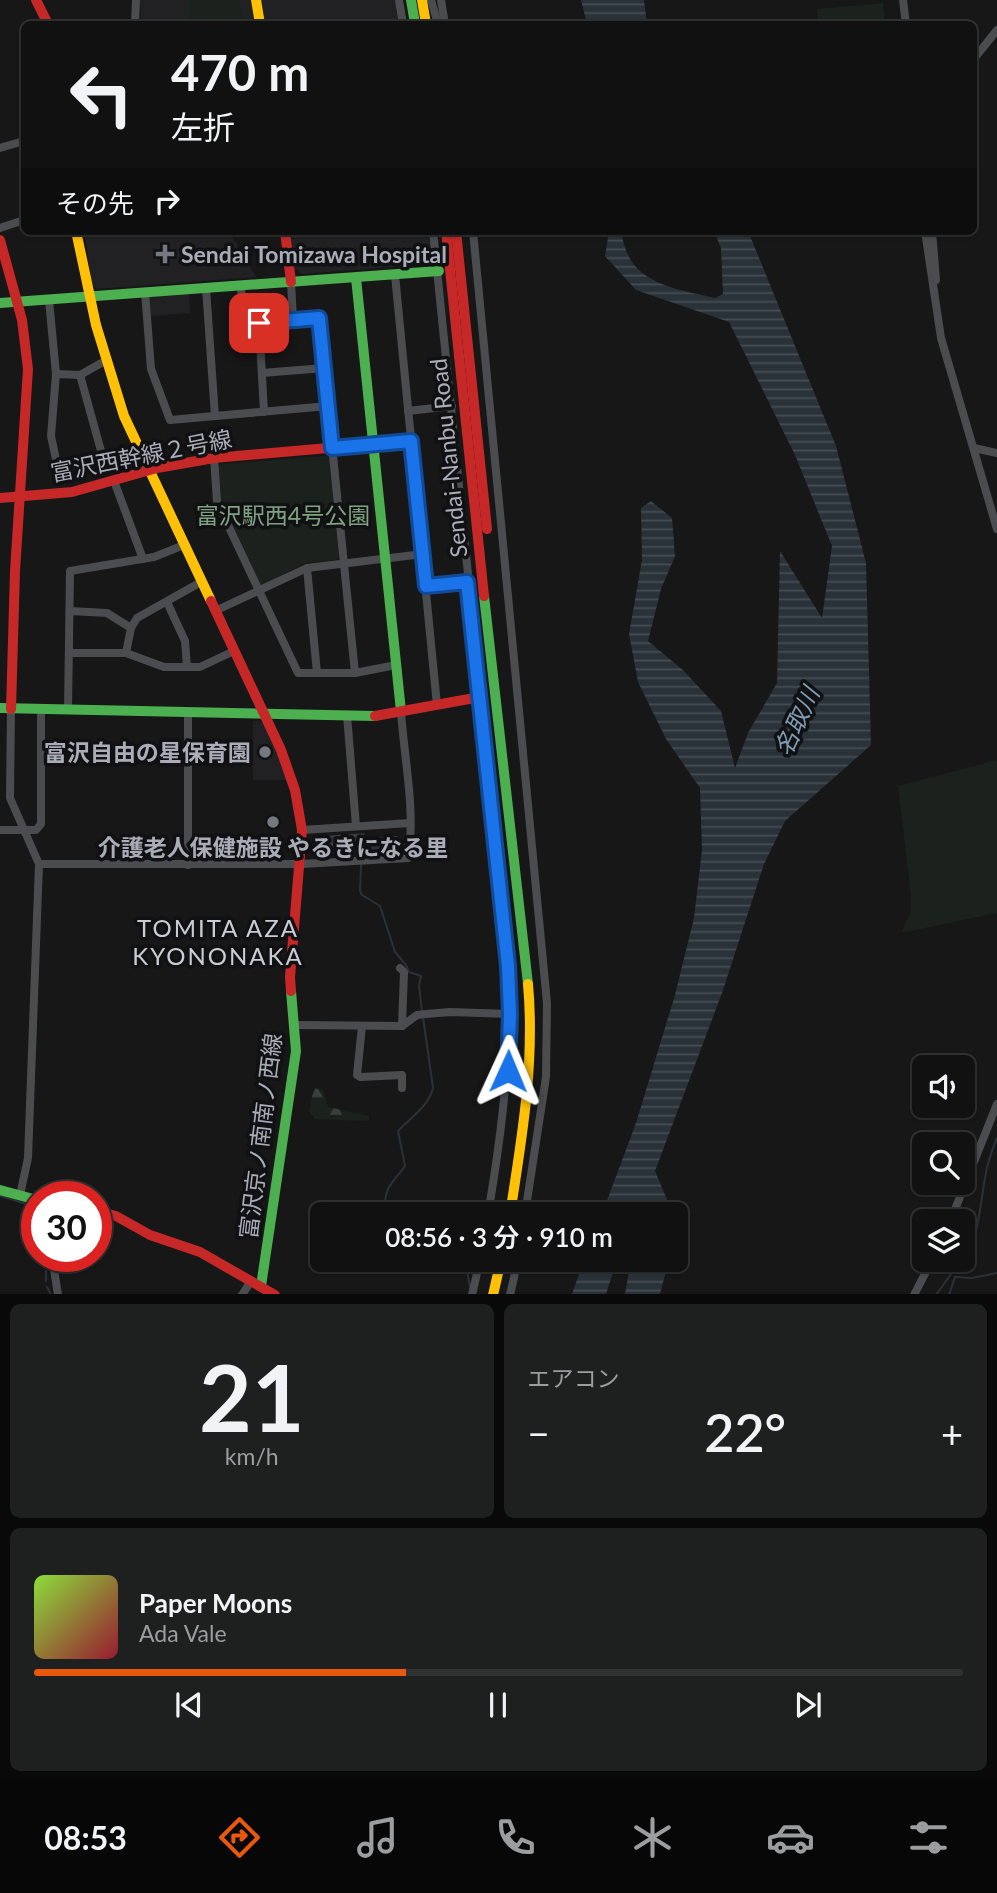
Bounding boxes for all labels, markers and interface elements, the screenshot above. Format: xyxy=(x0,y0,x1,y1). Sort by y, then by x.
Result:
text: 470 m xyxy=(171,43,309,101)
icon: left xyxy=(56,49,147,140)
text: 左折 xyxy=(171,107,235,146)
icon: right xyxy=(148,182,186,220)
text: その先 xyxy=(56,187,134,219)
place label: Sendai Tomizawa Hospital xyxy=(181,240,447,268)
marker: Sendai Tomizawa Hospital xyxy=(155,244,175,264)
pin xyxy=(229,293,289,353)
icon: arrive xyxy=(240,304,278,342)
street label: Sendai-Nanbu Road xyxy=(424,357,472,559)
street label: 富沢西幹線２号線 xyxy=(48,424,234,486)
park label: 富沢駅西4号公園 xyxy=(196,501,370,529)
water label: 名取川 xyxy=(768,680,826,760)
place label: 富沢自由の星保育園 xyxy=(44,738,251,766)
marker: 富沢自由の星保育園 xyxy=(257,744,273,760)
marker: 介護老人保健施設 やるきになる里 xyxy=(265,814,281,830)
place label: 介護老人保健施設 やるきになる里 xyxy=(98,833,448,861)
district label: TOMITA AZA KYONONAKA xyxy=(132,913,304,970)
street label: 富沢京ノ南南ノ西線 xyxy=(233,1032,287,1240)
position arrow xyxy=(471,1034,545,1108)
map controls xyxy=(912,1055,975,1272)
button: sound xyxy=(912,1055,975,1118)
button: search xyxy=(912,1132,975,1195)
speed limit sign: 30 xyxy=(21,1181,112,1272)
button: layers xyxy=(912,1209,975,1272)
text: 08:56 · 3 分 · 910 m xyxy=(385,1221,613,1253)
text: 21 xyxy=(199,1342,305,1451)
text: エアコン xyxy=(528,1364,620,1392)
text: 22° xyxy=(704,1401,786,1463)
text: − xyxy=(528,1410,550,1456)
text: + xyxy=(941,1410,963,1456)
text: km/h xyxy=(225,1442,279,1470)
text: Paper Moons xyxy=(139,1587,292,1619)
text: Ada Vale xyxy=(139,1619,227,1647)
icon: previous xyxy=(170,1686,208,1724)
icon: pause xyxy=(479,1686,517,1724)
icon: next xyxy=(789,1686,827,1724)
icon: directions xyxy=(215,1813,264,1862)
icon: music xyxy=(353,1813,402,1862)
icon: phone xyxy=(491,1813,540,1862)
icon: climate xyxy=(628,1813,677,1862)
icon: car xyxy=(766,1813,815,1862)
icon: filters xyxy=(904,1813,953,1862)
text: 08:53 xyxy=(44,1818,127,1857)

